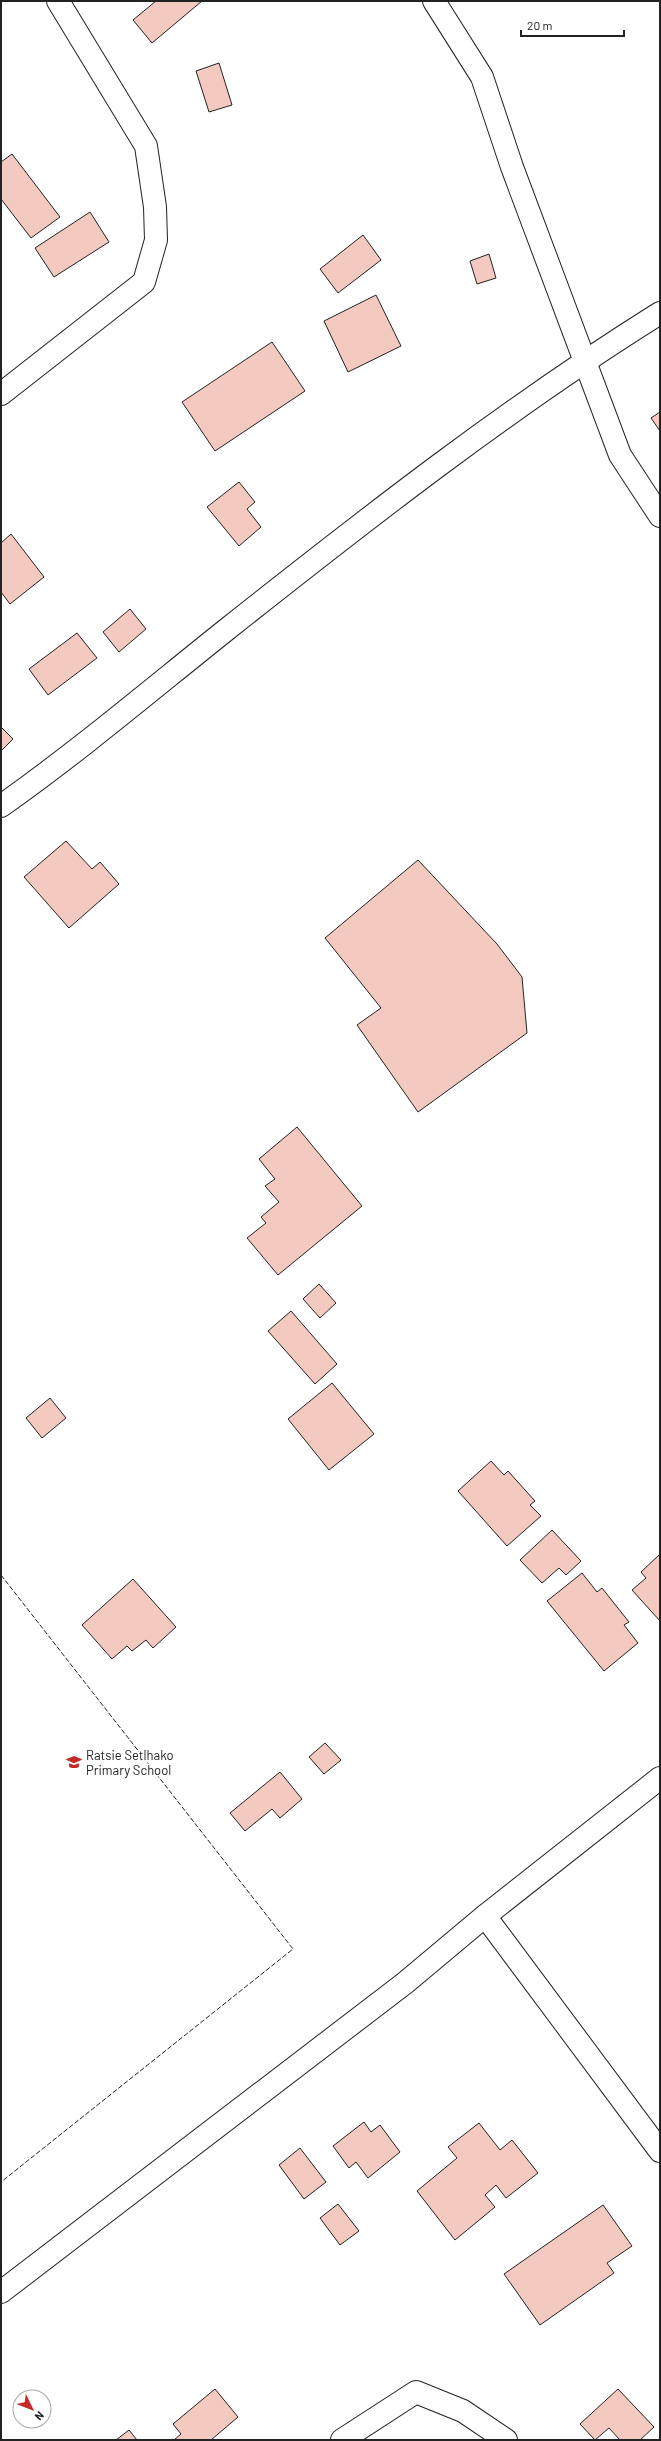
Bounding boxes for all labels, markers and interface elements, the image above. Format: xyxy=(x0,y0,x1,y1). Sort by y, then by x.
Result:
scale bar xyxy=(521,12,624,38)
text: 20 m xyxy=(527,18,553,32)
place label: Ratsie Setlhako Primary School xyxy=(86,1747,174,1778)
school or university icon: Ratsie Setlhako Primary School xyxy=(65,1753,83,1771)
north arrow xyxy=(12,2389,52,2429)
text: N xyxy=(32,2409,47,2423)

